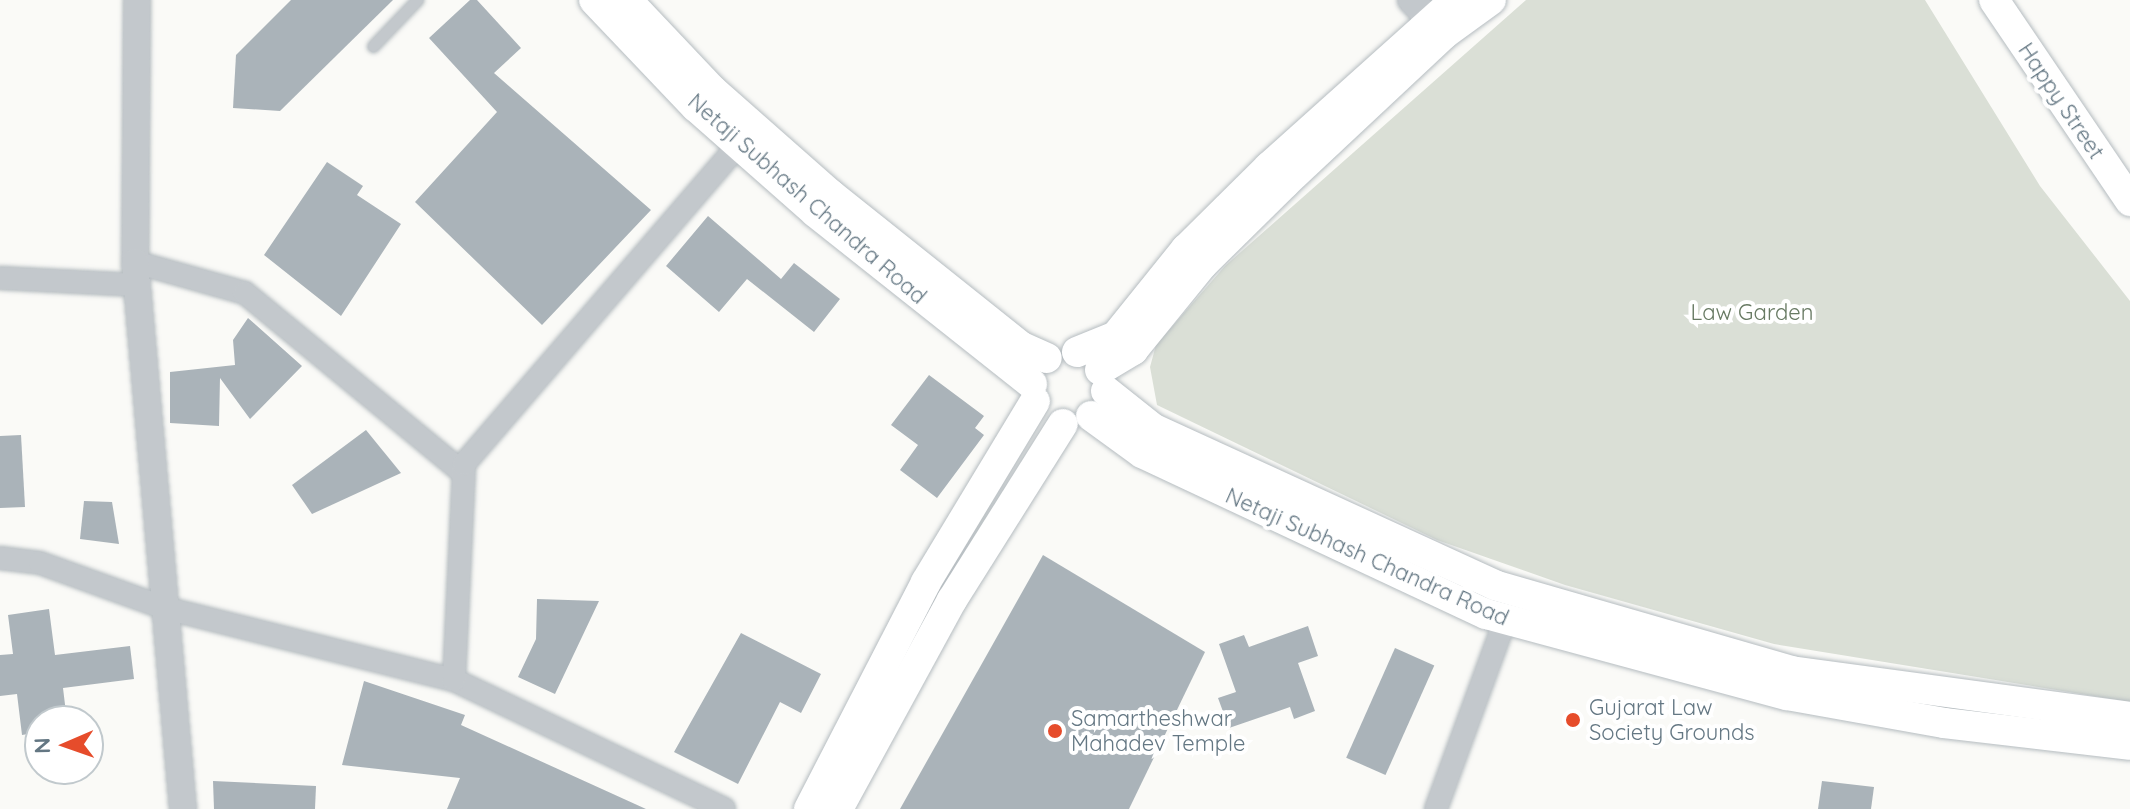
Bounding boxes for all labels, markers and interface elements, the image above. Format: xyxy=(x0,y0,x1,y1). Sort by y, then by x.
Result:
street label: Happy Street xyxy=(2012,38,2110,164)
street label: Netaji Subhash Chandra Road xyxy=(682,88,932,310)
park label: Law Garden xyxy=(1691,300,1813,326)
street label: Netaji Subhash Chandra Road xyxy=(1221,482,1513,632)
place label: Gujarat Law Society Grounds xyxy=(1589,694,1755,746)
north arrow xyxy=(24,705,104,785)
place label: Samartheshwar Mahadev Temple xyxy=(1071,705,1245,756)
marker: Gujarat Law Society Grounds xyxy=(1564,711,1582,729)
marker: Samartheshwar Mahadev Temple xyxy=(1046,722,1064,740)
text: N xyxy=(28,737,56,754)

